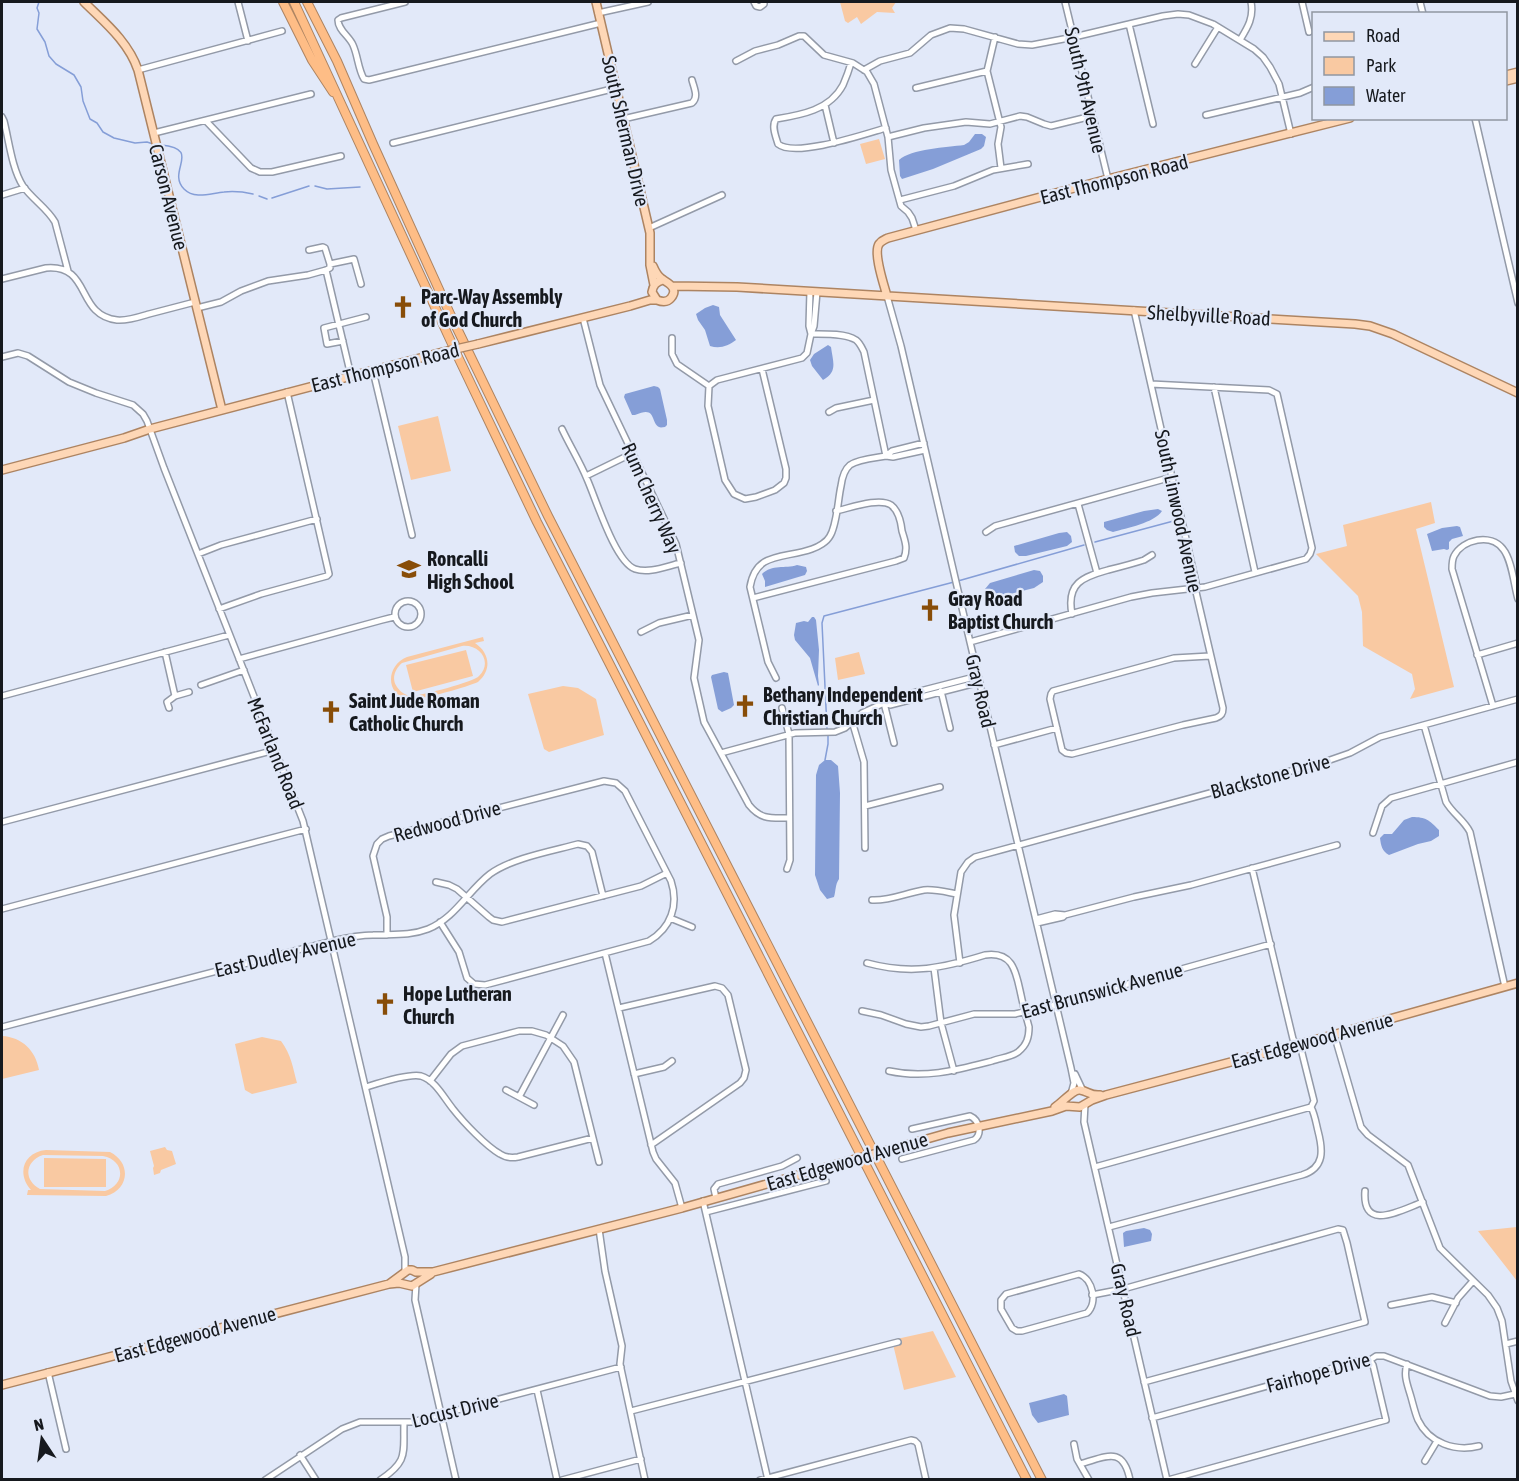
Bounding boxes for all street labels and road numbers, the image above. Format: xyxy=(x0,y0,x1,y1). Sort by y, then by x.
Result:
street label: South 9th Avenue xyxy=(1060,25,1112,155)
street label: South Sherman Drive xyxy=(598,54,654,208)
street label: Carson Avenue xyxy=(145,142,193,252)
street label: East Thompson Road xyxy=(1038,149,1190,209)
street label: Shelbyville Road xyxy=(1147,300,1271,330)
street label: East Thompson Road xyxy=(309,337,461,397)
street label: South Linwood Avenue xyxy=(1151,428,1207,594)
street label: Rum Cherry Way xyxy=(617,439,687,557)
street label: Gray Road xyxy=(961,652,1001,730)
street label: McFarland Road xyxy=(243,694,309,812)
street label: Blackstone Drive xyxy=(1208,749,1332,803)
street label: Redwood Drive xyxy=(391,796,503,846)
street label: East Dudley Avenue xyxy=(212,927,358,981)
street label: East Brunswick Avenue xyxy=(1019,957,1185,1023)
street label: East Edgewood Avenue xyxy=(1229,1007,1395,1073)
street label: East Edgewood Avenue xyxy=(764,1127,930,1195)
street label: Gray Road xyxy=(1106,1261,1146,1339)
street label: East Edgewood Avenue xyxy=(112,1301,278,1367)
street label: Fairhope Drive xyxy=(1263,1347,1373,1397)
street label: Locust Drive xyxy=(409,1388,501,1432)

